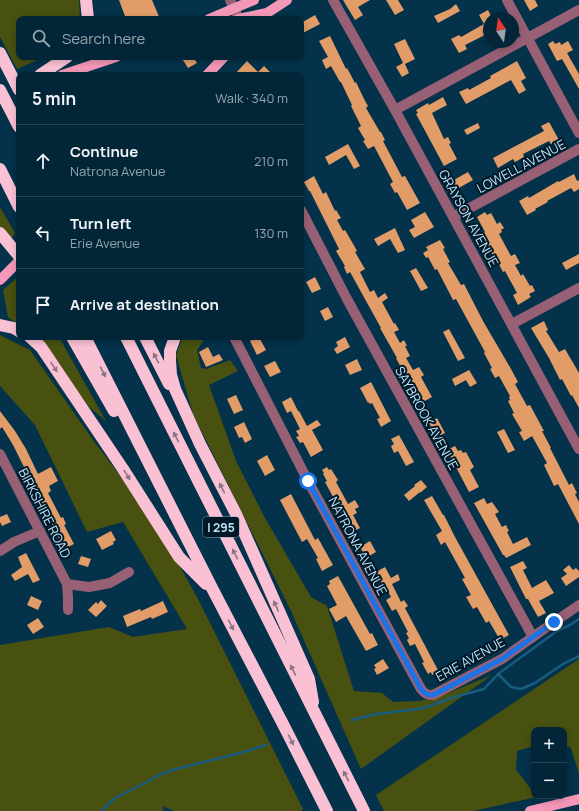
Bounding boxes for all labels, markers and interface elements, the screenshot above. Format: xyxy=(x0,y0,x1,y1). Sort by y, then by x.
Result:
north arrow xyxy=(483,12,519,48)
search box xyxy=(16,16,304,60)
icon: search xyxy=(30,27,52,49)
text: Search here xyxy=(62,28,145,49)
text: 5 min xyxy=(32,87,76,110)
text: Walk · 340 m xyxy=(215,89,288,107)
street label: LOWELL AVENUE xyxy=(473,135,569,197)
text: Continue xyxy=(70,141,138,162)
icon: ahead xyxy=(32,150,54,172)
text: 210 m xyxy=(254,152,288,170)
text: Natrona Avenue xyxy=(70,162,166,180)
street label: GRAYSON AVENUE xyxy=(435,166,503,270)
text: Turn left xyxy=(70,213,132,234)
icon: left xyxy=(32,222,54,244)
text: 130 m xyxy=(254,224,288,242)
text: Erie Avenue xyxy=(70,234,140,252)
icon: arrive xyxy=(32,294,54,316)
text: Arrive at destination xyxy=(70,294,219,315)
one-way arrow xyxy=(152,352,159,364)
one-way arrow xyxy=(50,362,58,372)
street label: SAYBROOK AVENUE xyxy=(391,363,463,473)
one-way arrow xyxy=(99,366,106,378)
one-way arrow xyxy=(173,432,179,443)
street label: BIRKSHIRE ROAD xyxy=(15,465,76,561)
one-way arrow xyxy=(123,469,130,481)
route start xyxy=(299,472,317,490)
one-way arrow xyxy=(219,482,226,494)
street label: NATRONA AVENUE xyxy=(324,493,392,599)
road number: I 295 xyxy=(203,517,239,537)
one-way arrow xyxy=(231,548,238,559)
one-way arrow xyxy=(273,601,279,612)
route end xyxy=(545,613,563,631)
one-way arrow xyxy=(227,619,234,630)
street label: ERIE AVENUE xyxy=(432,633,508,685)
one-way arrow xyxy=(289,664,296,676)
map controls xyxy=(531,727,567,799)
button: + xyxy=(531,727,567,763)
one-way arrow xyxy=(288,734,294,746)
button: − xyxy=(531,763,567,799)
one-way arrow xyxy=(343,770,349,782)

